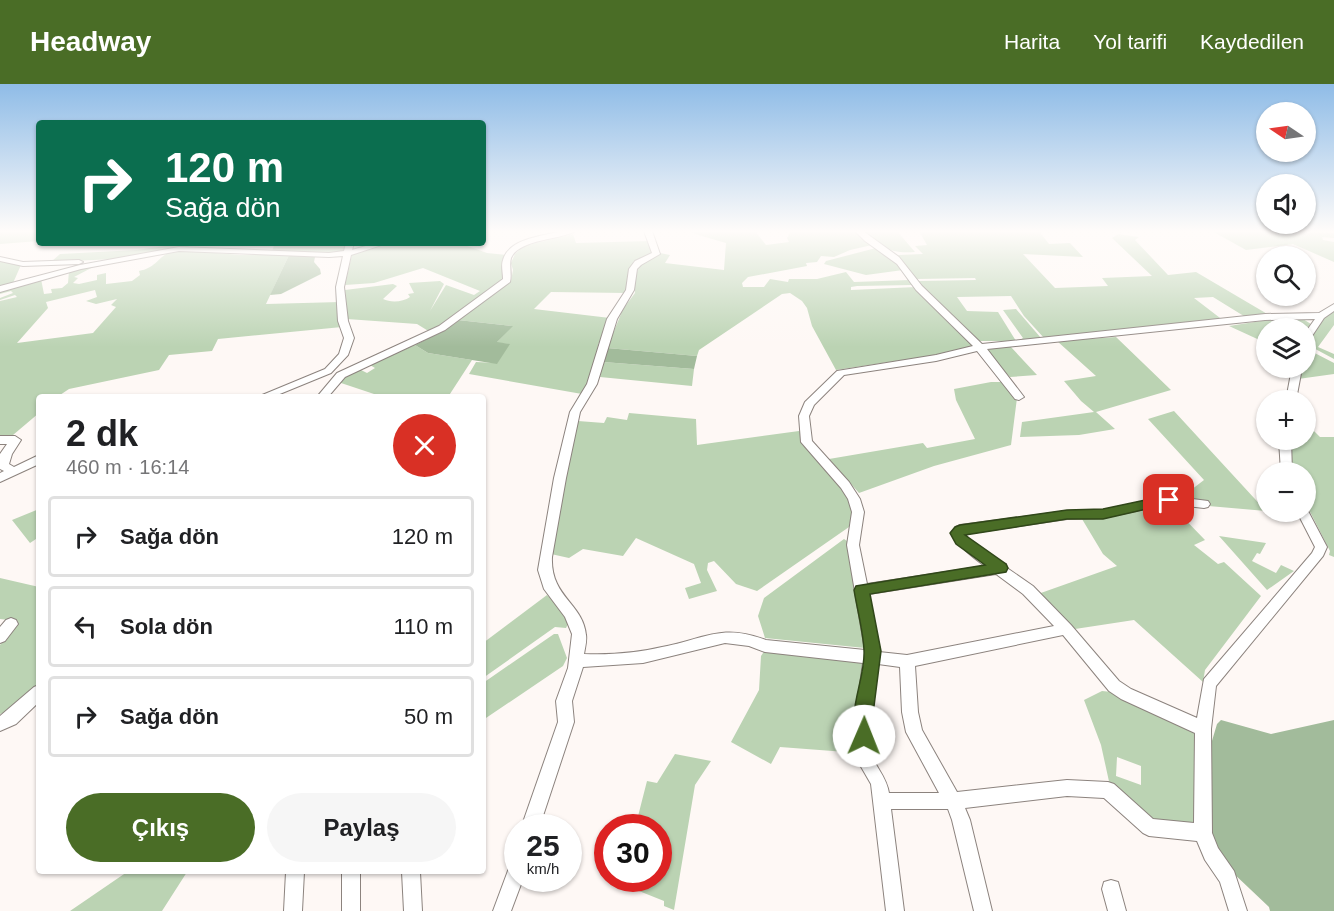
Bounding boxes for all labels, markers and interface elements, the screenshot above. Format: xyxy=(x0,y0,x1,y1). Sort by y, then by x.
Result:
text: Headway xyxy=(30,26,151,57)
text: Harita xyxy=(1004,30,1060,53)
text: Yol tarifi xyxy=(1093,30,1167,53)
text: Kaydedilen xyxy=(1200,30,1304,53)
north arrow xyxy=(1256,102,1316,162)
map controls xyxy=(1256,102,1316,522)
icon: right xyxy=(66,144,144,222)
text: 120 m xyxy=(165,144,284,191)
button: sound xyxy=(1256,174,1316,234)
text: Sağa dön xyxy=(165,193,281,223)
button: search xyxy=(1256,246,1316,306)
button: layers xyxy=(1256,318,1316,378)
button: + xyxy=(1256,390,1316,450)
text: 2 dk xyxy=(66,413,138,454)
button: close xyxy=(393,414,456,477)
text: 460 m · 16:14 xyxy=(66,456,189,478)
button: − xyxy=(1256,462,1316,522)
pin xyxy=(1143,474,1194,525)
icon: arrive xyxy=(1152,483,1185,516)
icon: right xyxy=(69,520,102,553)
text: Sağa dön xyxy=(120,524,219,549)
text: 120 m xyxy=(392,524,453,549)
icon: left xyxy=(69,610,102,643)
text: Sola dön xyxy=(120,614,213,639)
text: 110 m xyxy=(393,614,453,639)
icon: right xyxy=(69,700,102,733)
text: Sağa dön xyxy=(120,704,219,729)
text: 50 m xyxy=(404,704,453,729)
position arrow xyxy=(832,704,896,768)
button: Çıkış xyxy=(66,793,255,862)
button: Paylaş xyxy=(267,793,456,862)
speed limit sign: 30 xyxy=(594,814,672,892)
text: 25 xyxy=(526,829,560,862)
text: km/h xyxy=(527,860,559,877)

